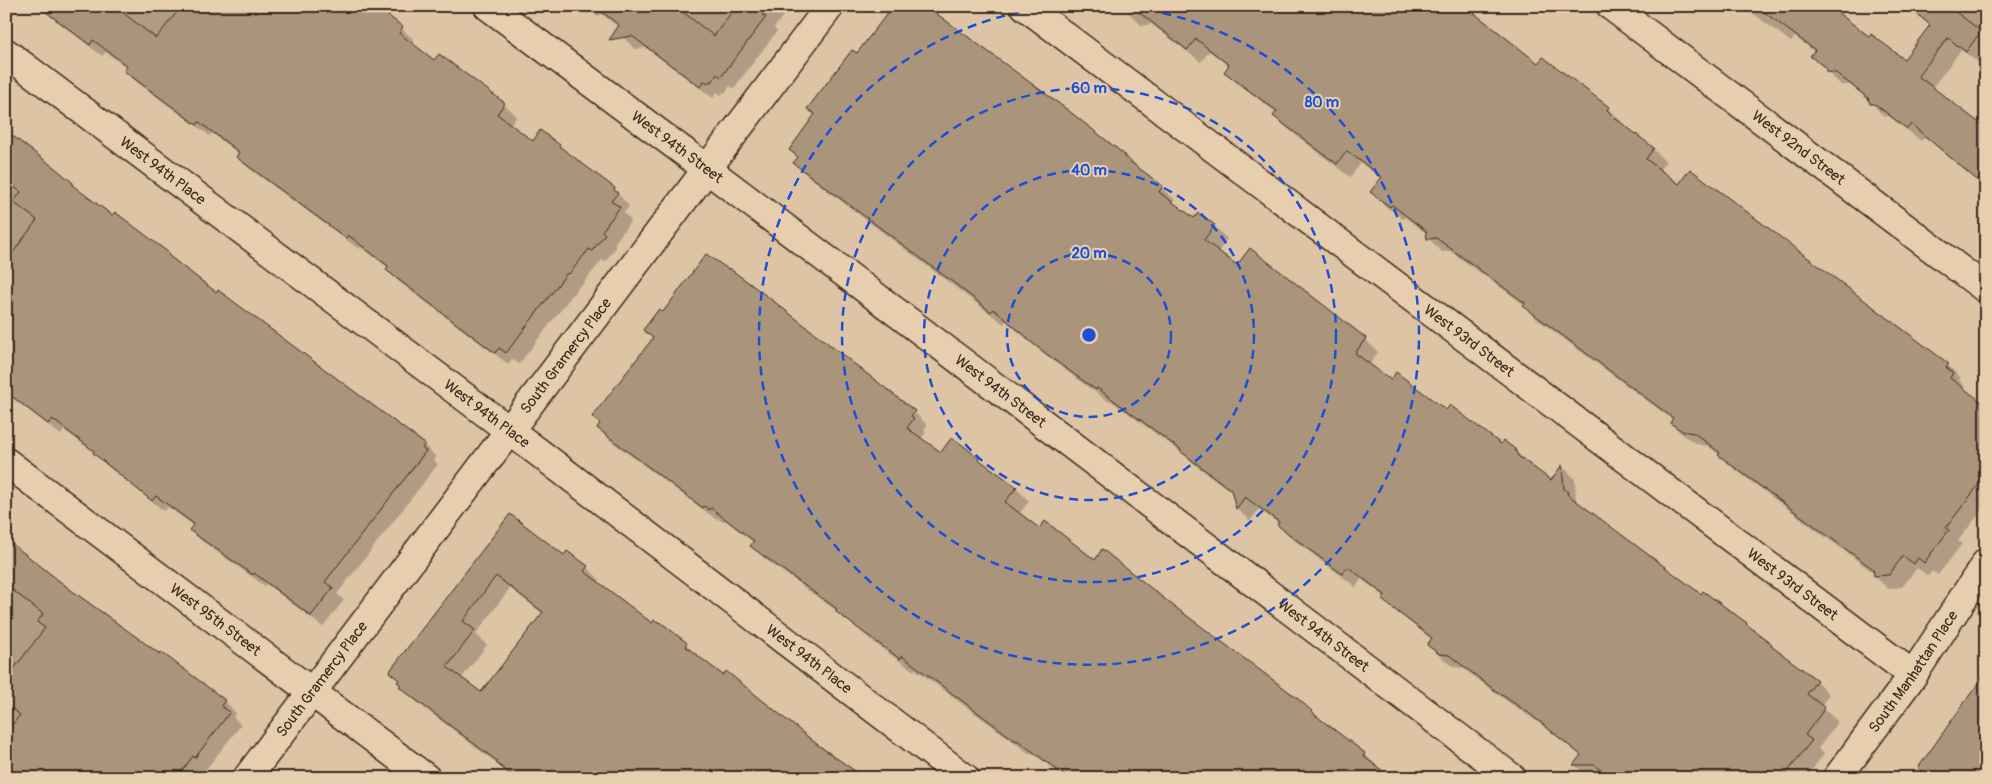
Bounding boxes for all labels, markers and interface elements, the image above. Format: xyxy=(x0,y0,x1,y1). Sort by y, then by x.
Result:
text: 60 m xyxy=(1071,79,1107,98)
text: 80 m xyxy=(1305,93,1339,112)
street label: West 94th Street xyxy=(627,107,727,188)
street label: West 92nd Street xyxy=(1748,107,1850,190)
street label: West 94th Place xyxy=(116,133,210,210)
text: 40 m xyxy=(1071,161,1107,180)
text: 20 m xyxy=(1071,244,1107,263)
street label: South Gramercy Place xyxy=(516,294,616,418)
street label: West 93rd Street xyxy=(1420,301,1519,382)
centre of rings xyxy=(1080,326,1098,344)
street label: West 94th Street xyxy=(951,351,1050,433)
street label: West 94th Place xyxy=(440,376,534,453)
street label: West 93rd Street xyxy=(1743,544,1842,626)
street label: West 95th Street xyxy=(166,579,265,661)
street label: West 94th Street xyxy=(1274,595,1373,677)
street label: South Manhattan Place xyxy=(1865,607,1963,737)
street label: South Gramercy Place xyxy=(272,617,372,741)
street label: West 94th Place xyxy=(762,621,856,698)

